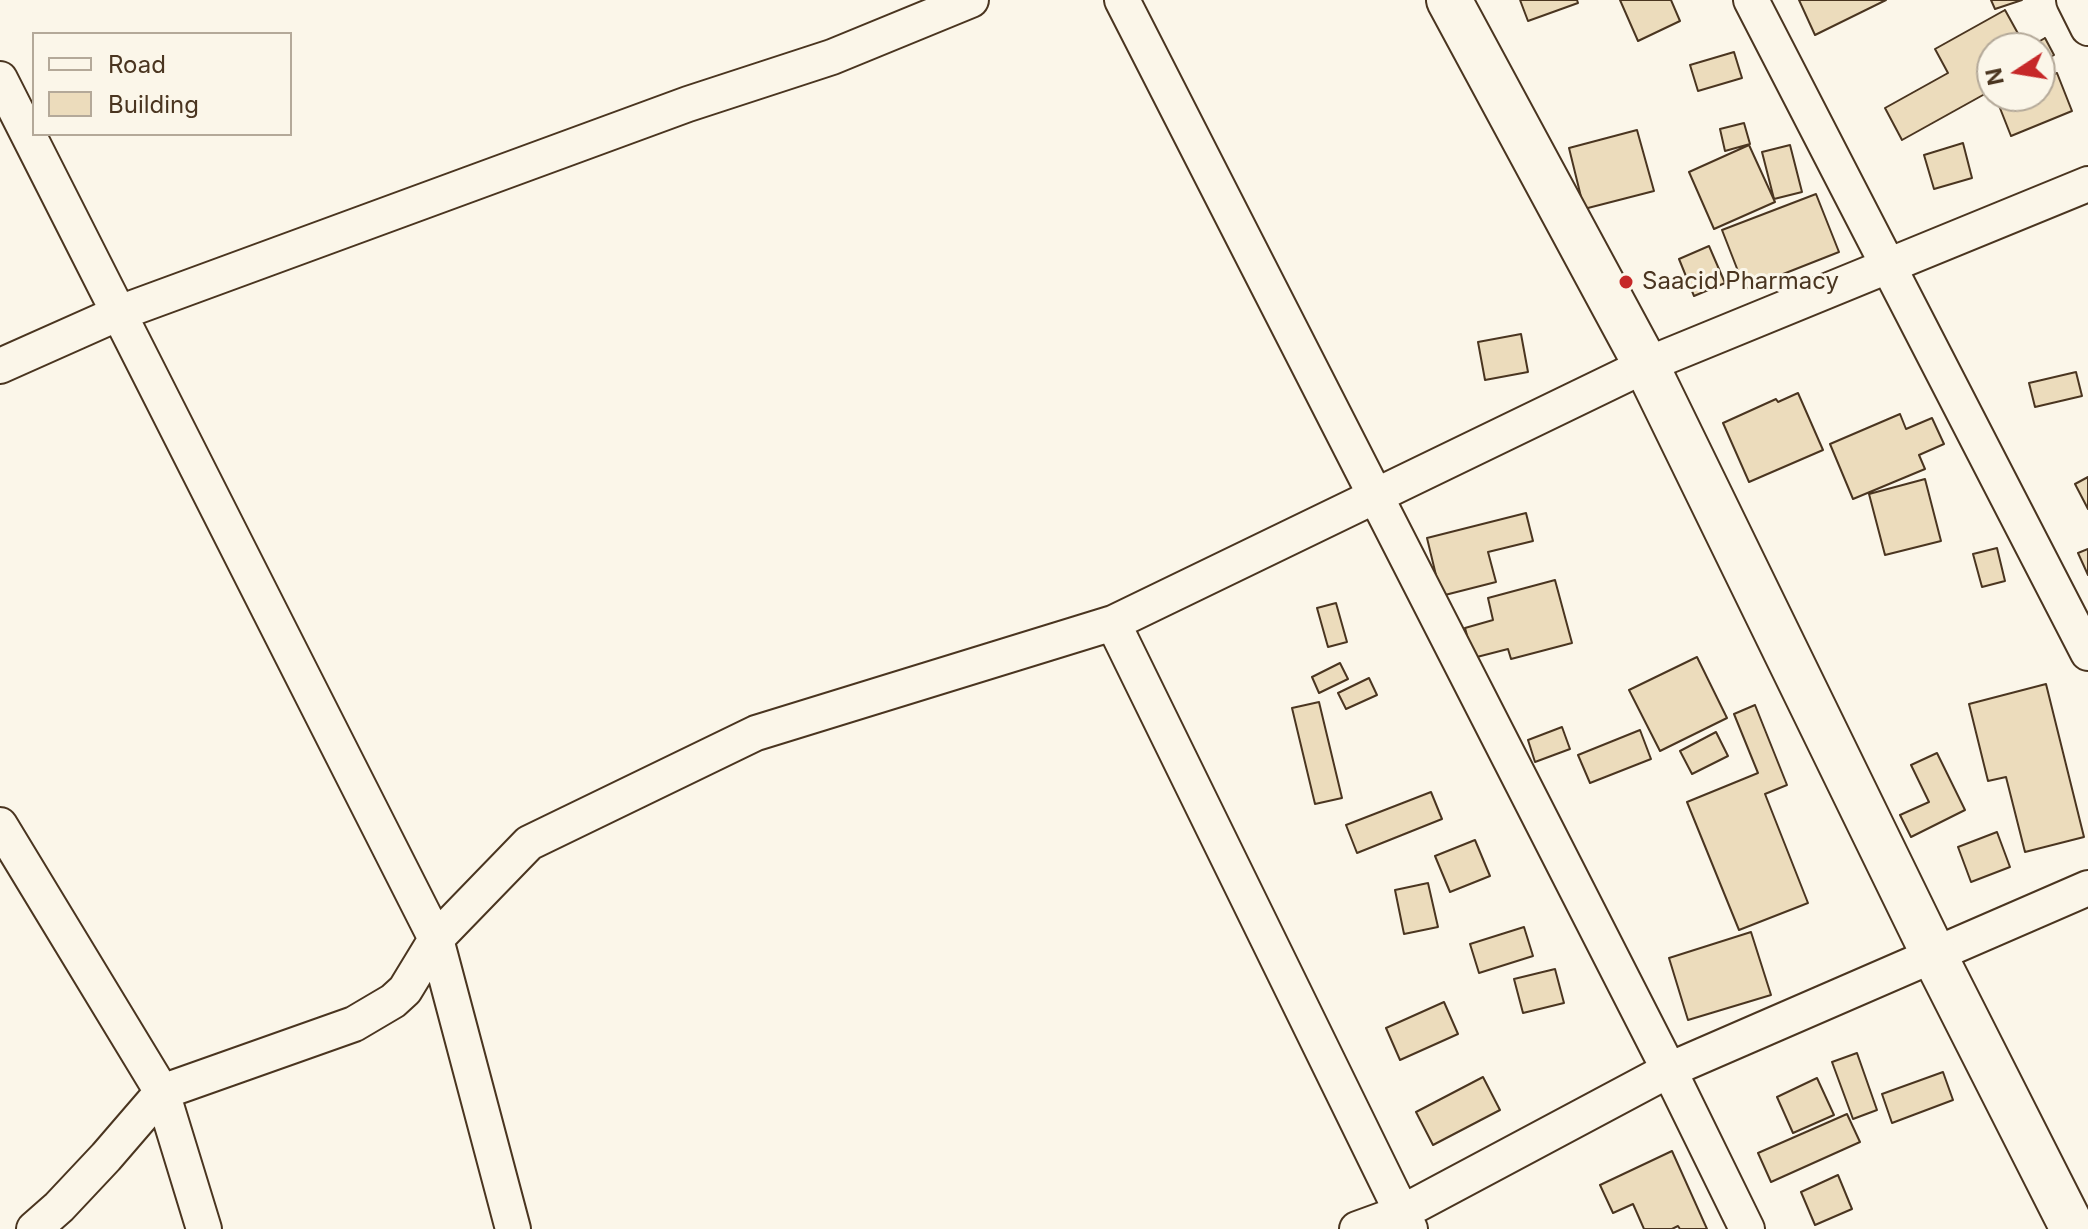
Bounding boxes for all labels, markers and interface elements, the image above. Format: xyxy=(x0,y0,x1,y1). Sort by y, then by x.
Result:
legend xyxy=(32,32,292,136)
north arrow xyxy=(1976,32,2056,112)
text: Road xyxy=(108,50,166,79)
text: N xyxy=(1980,66,2009,87)
text: Building xyxy=(108,90,199,119)
place label: Saacid Pharmacy xyxy=(1642,268,1839,296)
marker: Saacid Pharmacy xyxy=(1617,273,1635,291)

